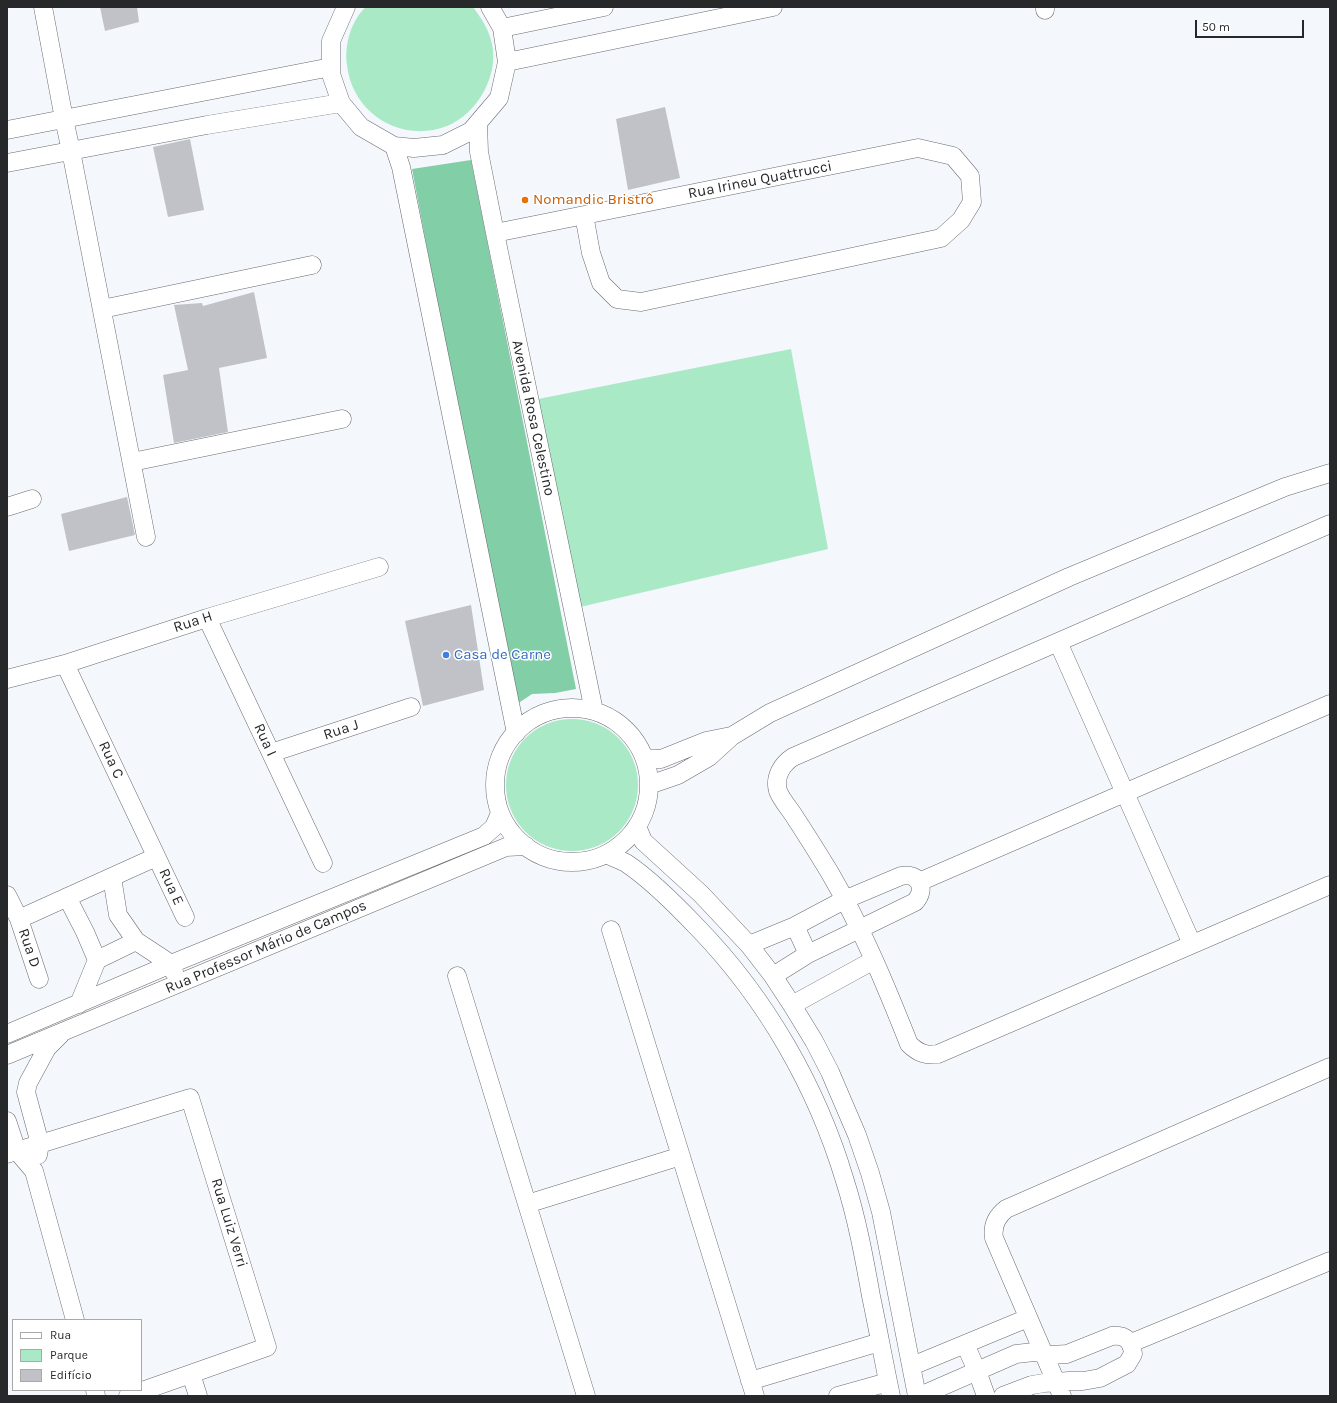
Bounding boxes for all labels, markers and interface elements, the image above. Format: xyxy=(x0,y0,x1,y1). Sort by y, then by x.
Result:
scale bar xyxy=(1197,12,1306,38)
text: 50 m xyxy=(1202,20,1230,34)
street label: Rua Irineu Quattrucci xyxy=(686,157,834,203)
place label: Nomandic Bristrô xyxy=(533,191,654,209)
marker: Nomandic Bristrô xyxy=(520,195,530,205)
street label: Avenida Rosa Celestino xyxy=(508,338,558,498)
street label: Rua H xyxy=(171,607,215,637)
place label: Casa de Carne xyxy=(454,646,551,664)
marker: Casa de Carne xyxy=(441,650,451,660)
street label: Rua J xyxy=(321,716,361,744)
street label: Rua I xyxy=(250,721,280,759)
street label: Rua C xyxy=(95,738,127,782)
street label: Rua E xyxy=(155,866,187,908)
street label: Rua Professor Mário de Campos xyxy=(163,896,369,998)
street label: Rua D xyxy=(14,926,44,970)
street label: Rua Luiz Verri xyxy=(207,1176,251,1270)
legend xyxy=(12,1319,142,1391)
text: Rua xyxy=(50,1328,71,1342)
text: Parque xyxy=(50,1348,88,1362)
text: Edifício xyxy=(50,1368,91,1382)

